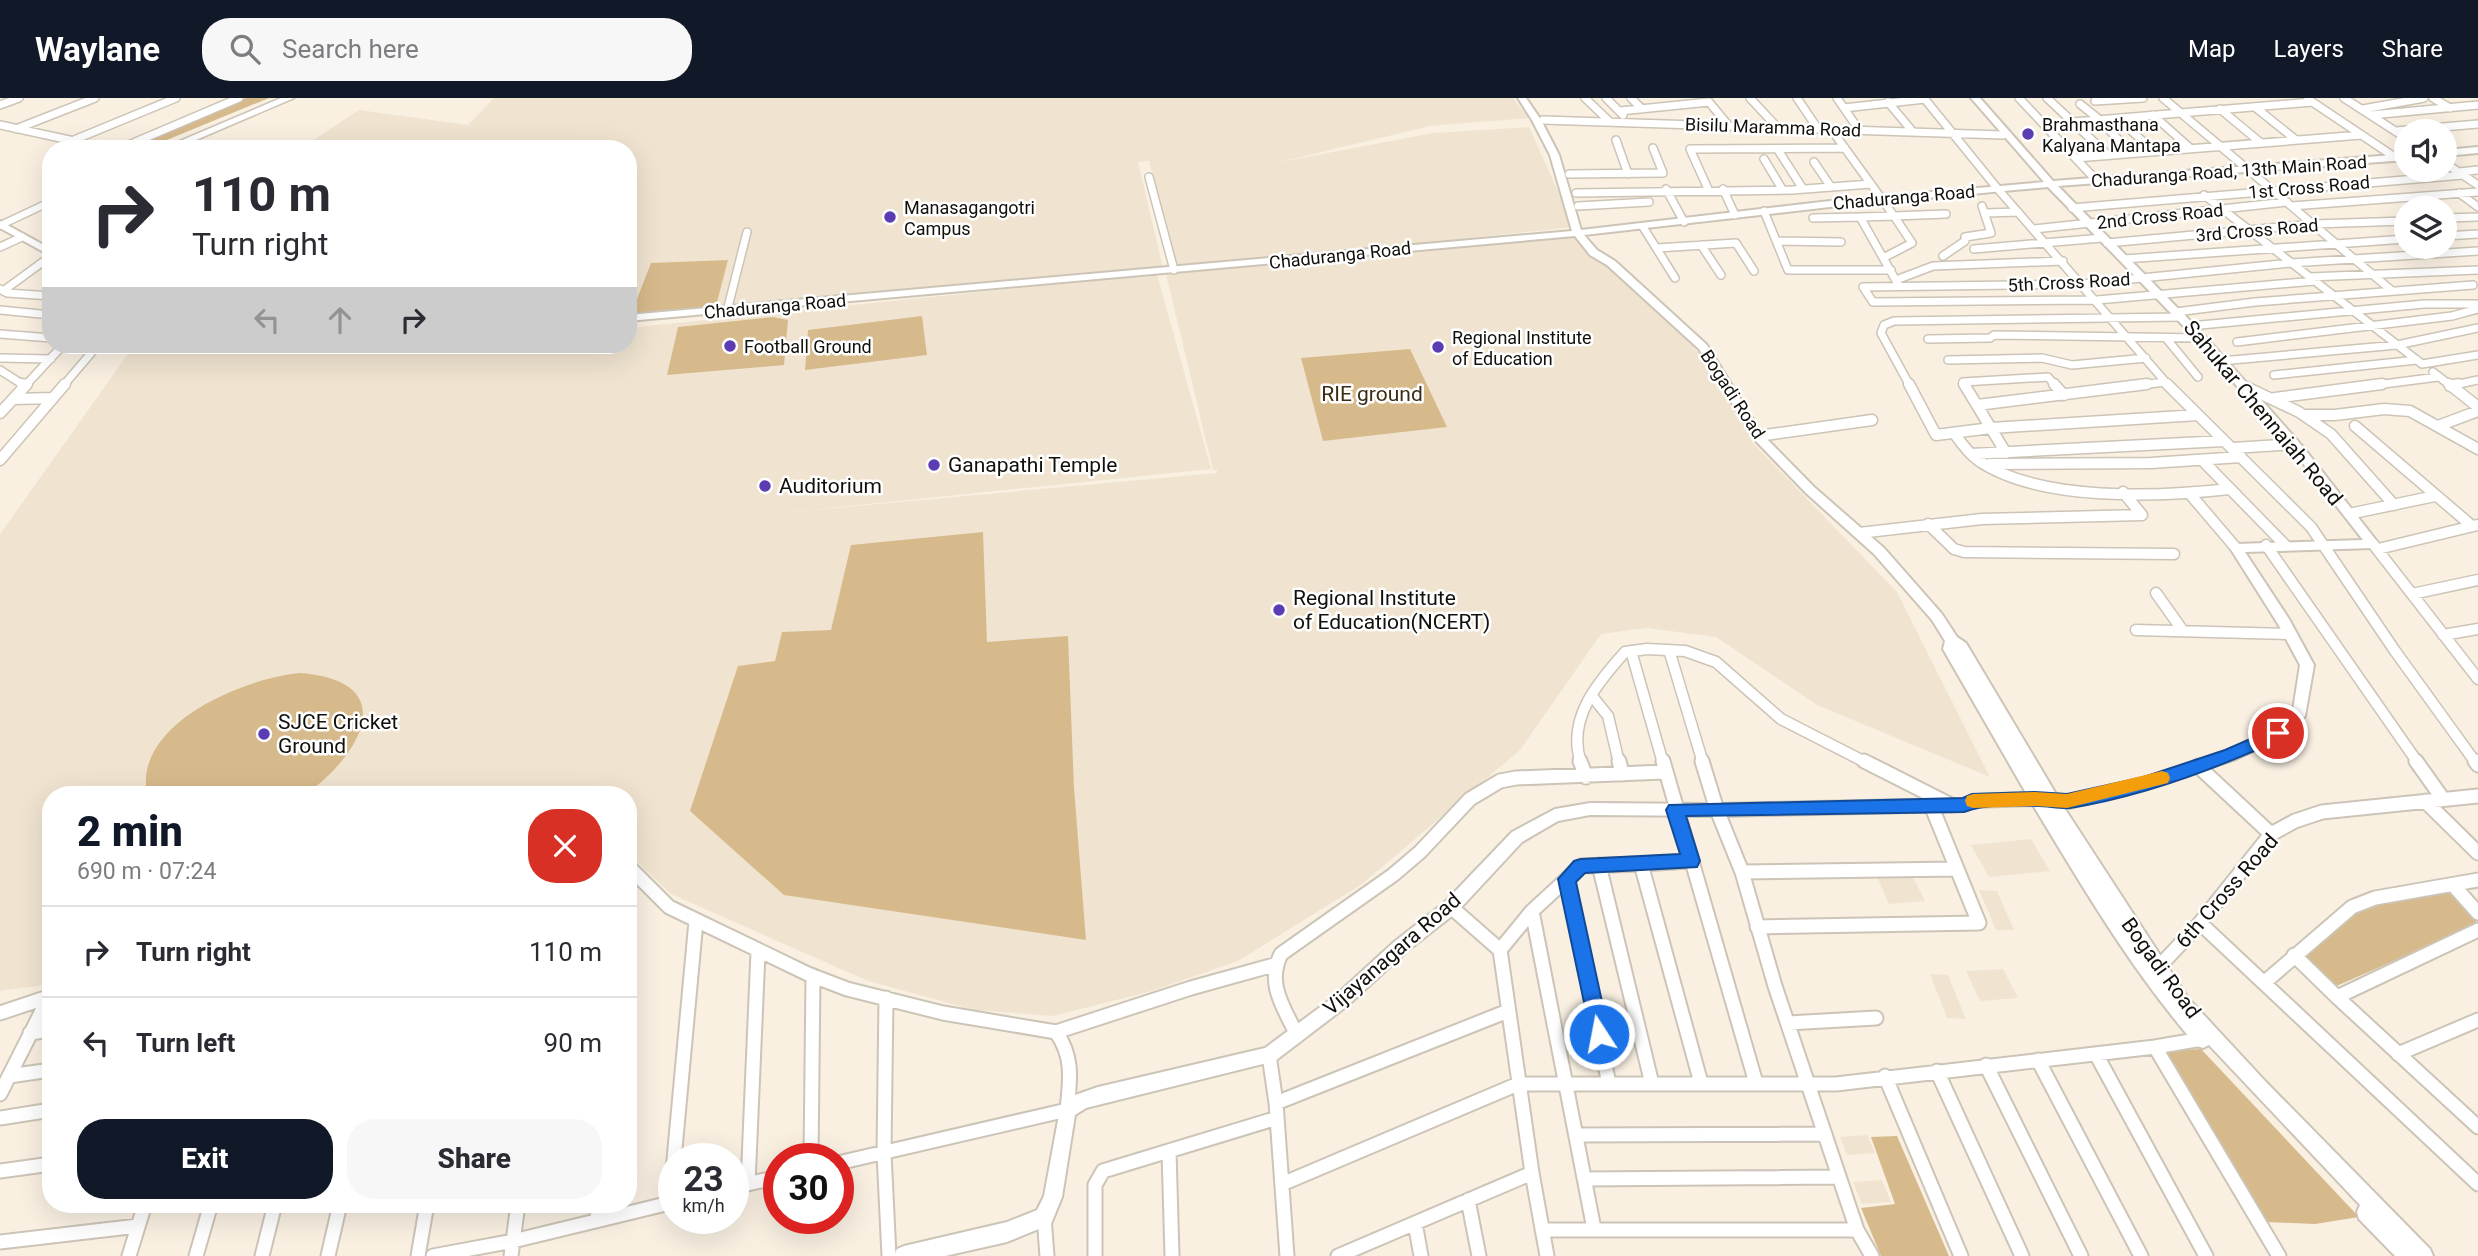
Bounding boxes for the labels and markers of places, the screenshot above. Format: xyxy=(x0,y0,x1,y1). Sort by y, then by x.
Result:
place label: Brahmasthana Kalyana Mantapa xyxy=(2042,114,2181,156)
marker: Brahmasthana Kalyana Mantapa xyxy=(2020,126,2036,142)
place label: Manasagangotri Campus xyxy=(904,197,1035,239)
marker: Manasagangotri Campus xyxy=(882,209,898,225)
place label: Regional Institute of Education xyxy=(1452,327,1592,369)
place label: Football Ground xyxy=(744,336,872,357)
marker: Football Ground xyxy=(722,338,738,354)
marker: Regional Institute of Education xyxy=(1430,339,1446,355)
place label: Ganapathi Temple xyxy=(948,453,1117,477)
marker: Ganapathi Temple xyxy=(926,457,942,473)
place label: Auditorium xyxy=(779,474,882,498)
marker: Auditorium xyxy=(757,478,773,494)
place label: Regional Institute of Education(NCERT) xyxy=(1293,586,1490,634)
marker: Regional Institute of Education(NCERT) xyxy=(1271,602,1287,618)
pin xyxy=(2248,703,2308,763)
place label: SJCE Cricket Ground xyxy=(278,710,398,758)
marker: SJCE Cricket Ground xyxy=(256,726,272,742)

